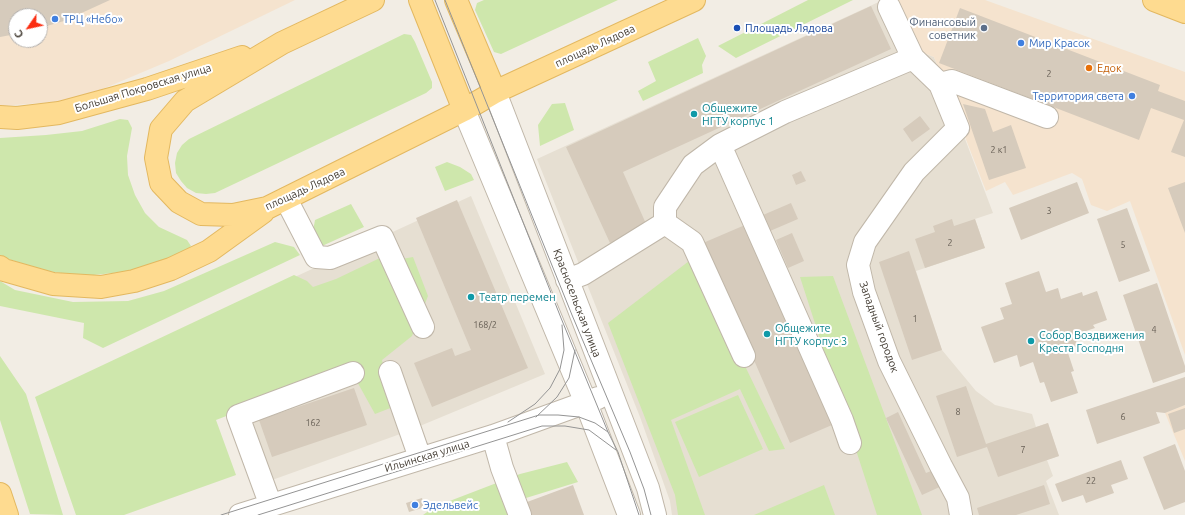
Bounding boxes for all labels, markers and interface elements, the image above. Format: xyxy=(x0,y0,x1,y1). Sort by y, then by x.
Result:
north arrow xyxy=(8,8,48,48)
place label: ТРЦ «Небо» xyxy=(63,12,123,26)
marker: ТРЦ «Небо» xyxy=(50,14,60,24)
place label: Финансовый советник xyxy=(909,15,976,41)
place label: Площадь Лядова xyxy=(745,21,833,35)
street label: площадь Лядова xyxy=(553,22,637,70)
marker: Площадь Лядова xyxy=(732,23,742,33)
marker: Финансовый советник xyxy=(979,23,989,33)
text: С xyxy=(12,28,26,40)
place label: Мир Красок xyxy=(1029,36,1090,50)
marker: Мир Красок xyxy=(1016,38,1026,48)
street label: Большая Покровская улица xyxy=(73,61,213,115)
place label: Едок xyxy=(1097,61,1122,75)
marker: Едок xyxy=(1084,63,1094,73)
house number: 2 xyxy=(1046,69,1052,79)
place label: Территория света xyxy=(1032,89,1124,103)
marker: Территория света xyxy=(1127,91,1137,101)
place label: Общежите НГТУ корпус 1 xyxy=(702,101,774,127)
marker: Общежите НГТУ корпус 1 xyxy=(689,109,699,119)
house number: 2 к1 xyxy=(991,145,1007,155)
street label: площадь Лядова xyxy=(263,165,347,213)
house number: 3 xyxy=(1046,206,1052,216)
house number: 2 xyxy=(947,238,953,248)
house number: 5 xyxy=(1120,240,1126,250)
street label: Красносельская улица xyxy=(550,247,604,359)
street label: Западный городок xyxy=(856,280,902,374)
place label: Театр перемен xyxy=(479,290,556,304)
marker: Театр перемен xyxy=(466,292,476,302)
house number: 1 xyxy=(912,314,918,324)
house number: 168/2 xyxy=(473,320,497,330)
place label: Общежите НГТУ корпус 3 xyxy=(775,321,847,347)
house number: 4 xyxy=(1151,325,1157,335)
place label: Собор Воздвижения Креста Господня xyxy=(1039,328,1145,354)
marker: Общежите НГТУ корпус 3 xyxy=(762,329,772,339)
marker: Собор Воздвижения Креста Господня xyxy=(1026,336,1036,346)
house number: 8 xyxy=(955,407,961,417)
house number: 6 xyxy=(1120,412,1126,422)
house number: 162 xyxy=(305,418,321,428)
street label: Ильинская улица xyxy=(383,437,471,475)
house number: 7 xyxy=(1020,445,1026,455)
house number: 22 xyxy=(1086,476,1096,486)
place label: Эдельвейс xyxy=(423,498,478,512)
marker: Эдельвейс xyxy=(410,500,420,510)

